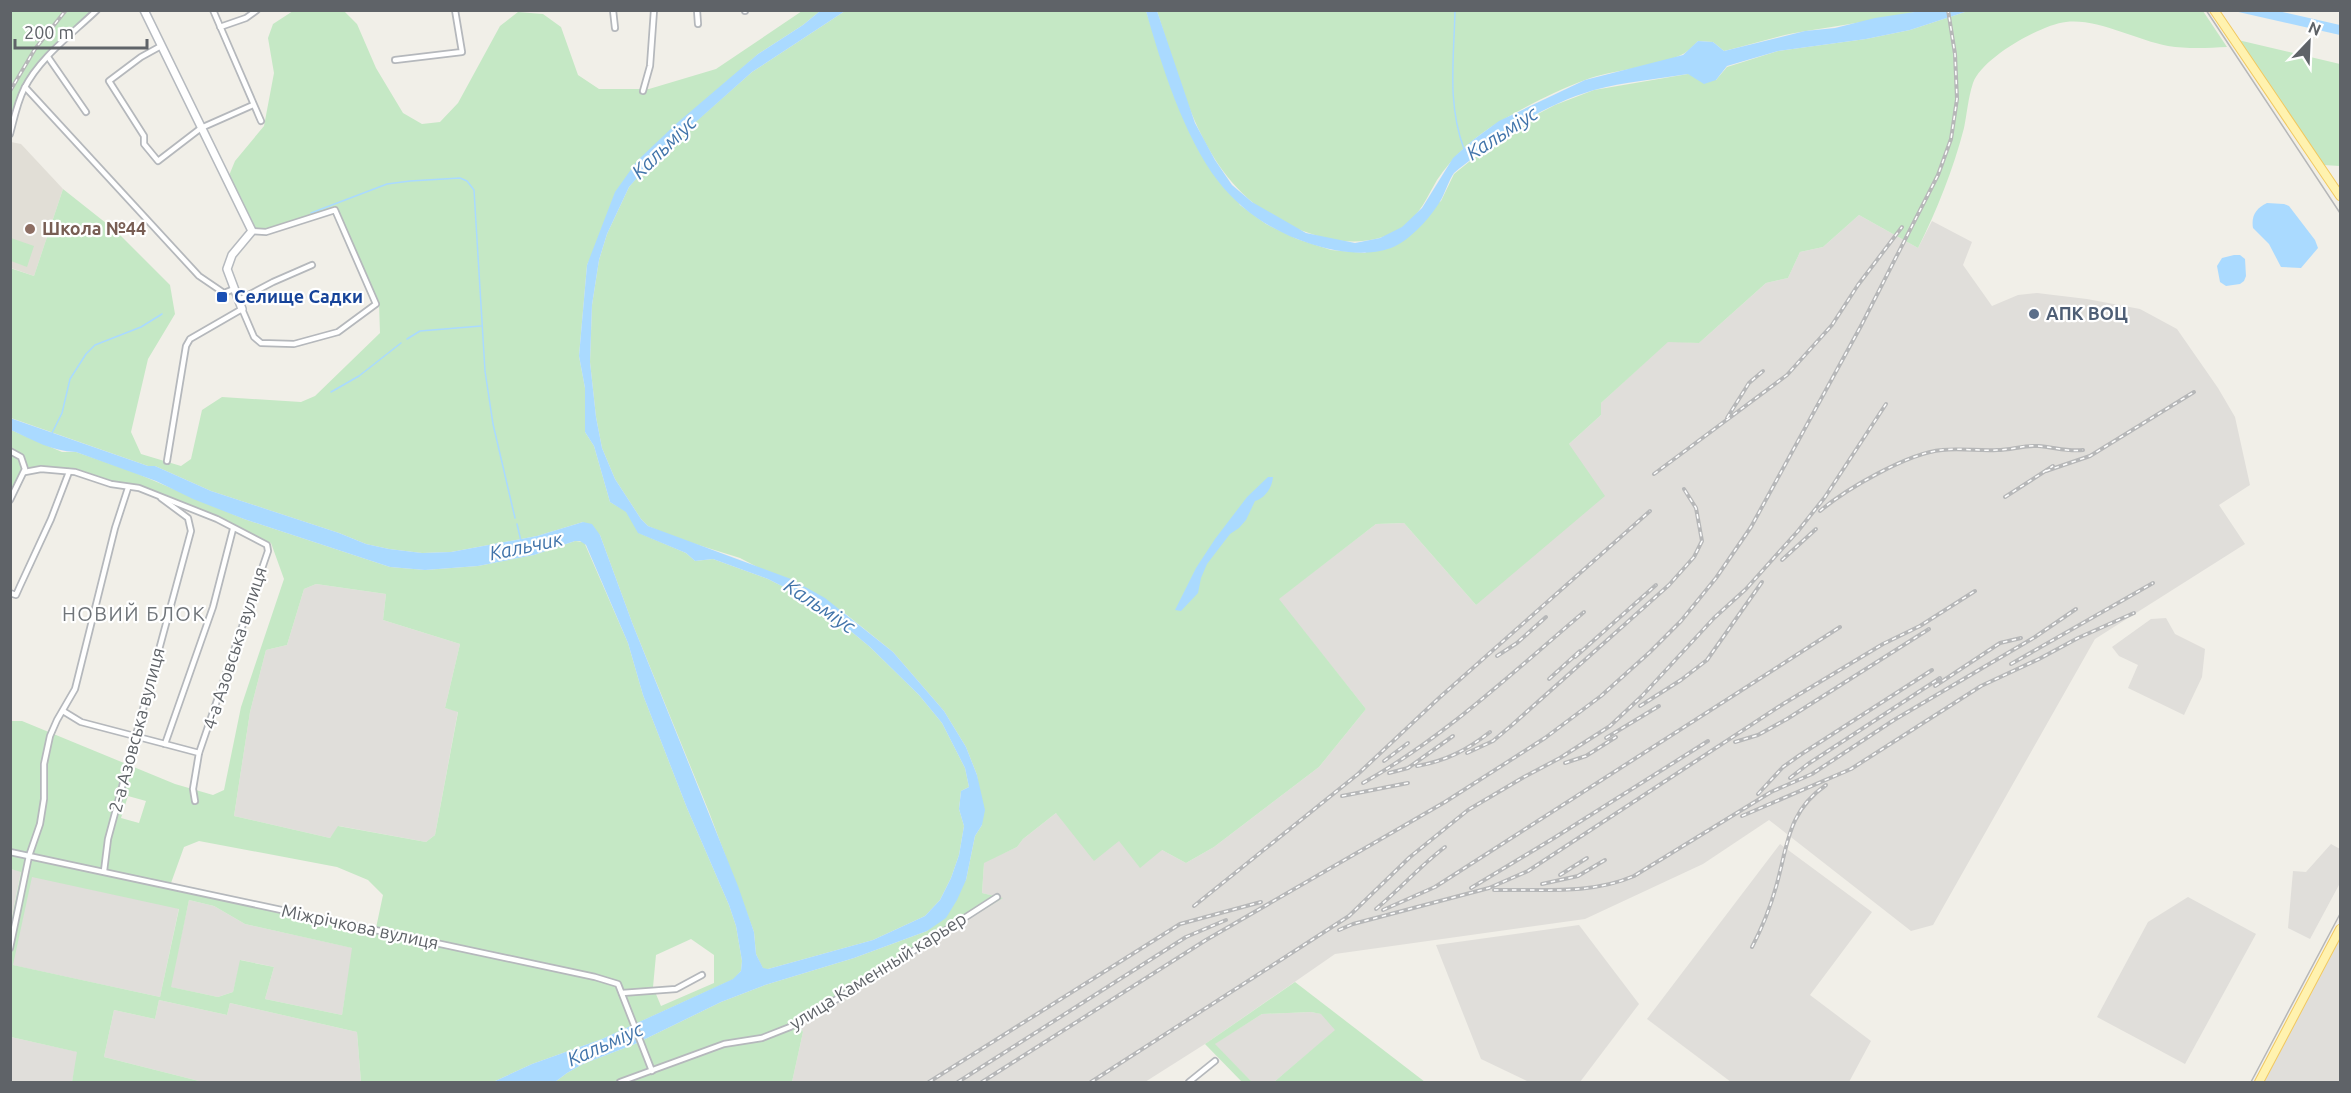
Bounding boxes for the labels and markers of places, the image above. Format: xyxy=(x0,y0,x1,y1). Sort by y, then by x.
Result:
place label: Школа №44 xyxy=(42,218,146,238)
marker: Школа №44 xyxy=(23,222,37,236)
place label: Селище Садки xyxy=(234,286,363,306)
marker: Селище Садки xyxy=(215,290,229,304)
place label: АПК ВОЦ xyxy=(2046,303,2128,323)
marker: АПК ВОЦ xyxy=(2027,307,2041,321)

